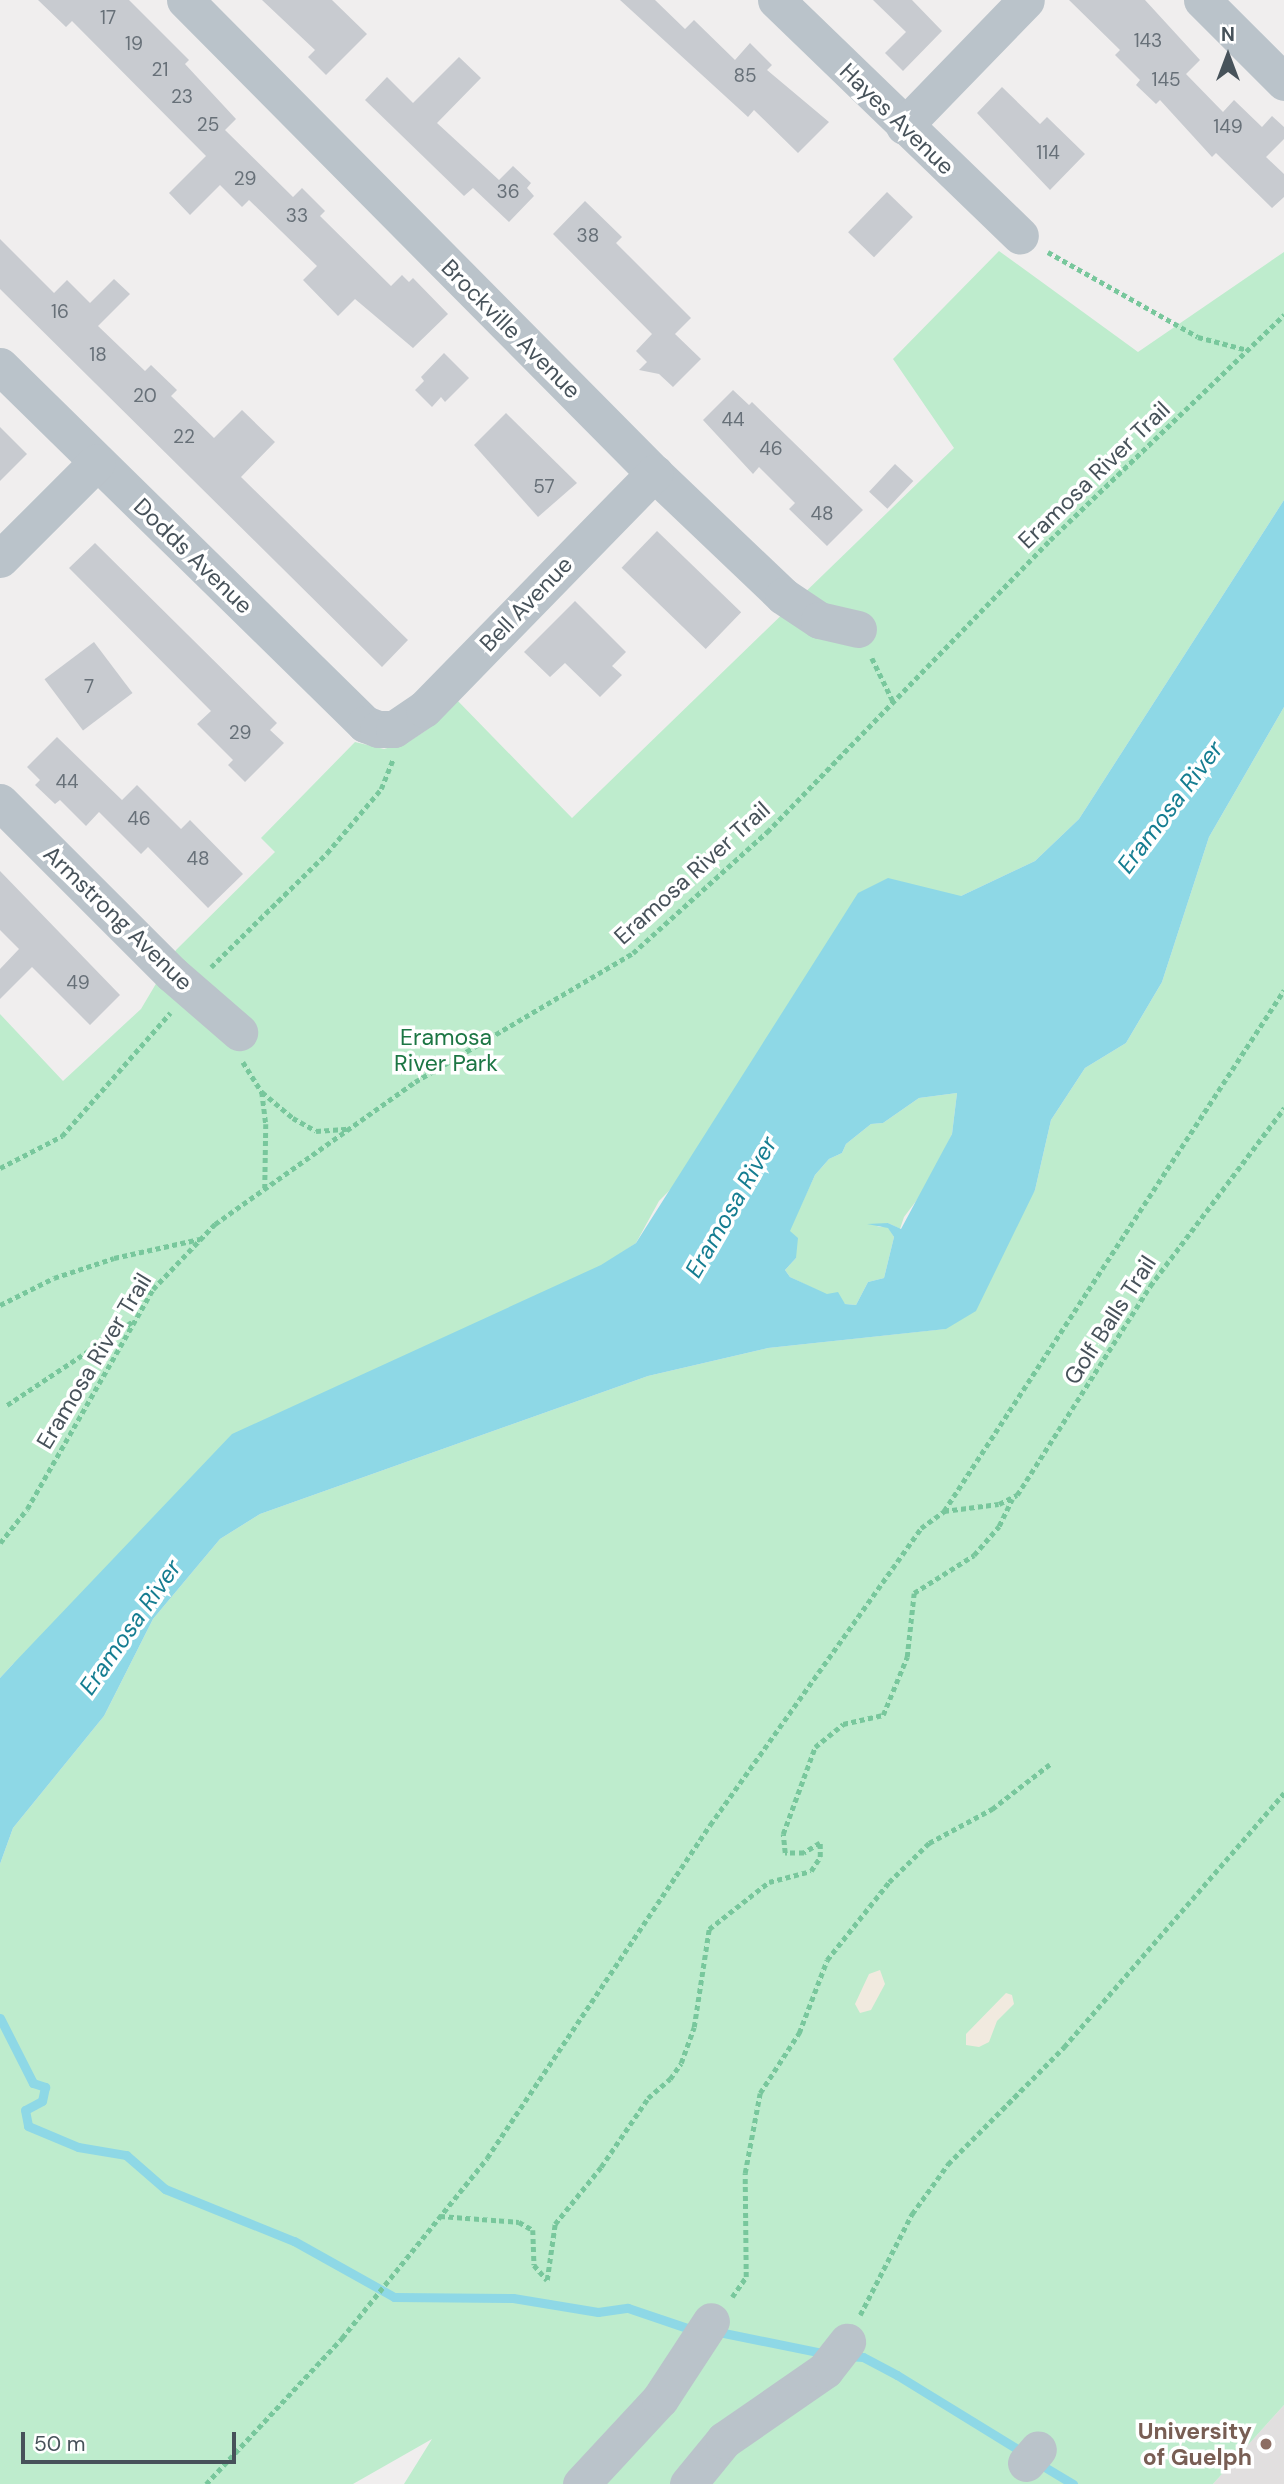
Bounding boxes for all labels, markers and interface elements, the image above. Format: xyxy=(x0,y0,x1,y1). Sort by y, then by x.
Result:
house number: 17 xyxy=(100,7,116,29)
north arrow xyxy=(1193,21,1263,91)
text: N xyxy=(1221,22,1235,47)
house number: 143 xyxy=(1134,30,1162,52)
house number: 19 xyxy=(125,33,143,55)
street label: Hayes Avenue xyxy=(834,58,960,180)
house number: 21 xyxy=(152,59,168,81)
house number: 85 xyxy=(733,65,757,87)
house number: 145 xyxy=(1151,69,1181,91)
house number: 23 xyxy=(171,86,193,108)
house number: 25 xyxy=(197,114,219,136)
house number: 149 xyxy=(1213,116,1243,138)
house number: 114 xyxy=(1036,142,1060,164)
house number: 29 xyxy=(234,168,256,190)
house number: 36 xyxy=(496,181,520,203)
house number: 33 xyxy=(286,205,308,227)
house number: 38 xyxy=(577,225,599,247)
street label: Brockville Avenue xyxy=(436,254,586,404)
house number: 16 xyxy=(51,301,69,323)
house number: 18 xyxy=(89,344,107,366)
house number: 20 xyxy=(133,385,157,407)
street label: Eramosa River Trail xyxy=(1012,396,1176,554)
house number: 44 xyxy=(721,409,745,431)
house number: 22 xyxy=(173,426,195,448)
house number: 46 xyxy=(759,438,783,460)
house number: 57 xyxy=(533,476,555,498)
street label: Dodds Avenue xyxy=(128,493,258,619)
house number: 48 xyxy=(810,503,834,525)
street label: Bell Avenue xyxy=(474,551,578,657)
house number: 7 xyxy=(84,676,94,698)
house number: 29 xyxy=(229,722,251,744)
water label: Eramosa River xyxy=(1111,735,1229,879)
house number: 44 xyxy=(55,771,79,793)
street label: Eramosa River Trail xyxy=(608,796,776,950)
house number: 46 xyxy=(127,808,151,830)
street label: Armstrong Avenue xyxy=(38,840,198,996)
house number: 48 xyxy=(186,848,210,870)
house number: 49 xyxy=(66,972,90,994)
park label: Eramosa River Park xyxy=(394,1023,498,1077)
water label: Eramosa River xyxy=(679,1131,783,1283)
street label: Golf Balls Trail xyxy=(1058,1251,1162,1389)
street label: Eramosa River Trail xyxy=(31,1268,157,1454)
water label: Eramosa River xyxy=(73,1554,187,1700)
place label: University of Guelph xyxy=(1138,2417,1252,2471)
scale bar xyxy=(24,2418,240,2462)
text: 50 m xyxy=(34,2430,85,2458)
marker: University of Guelph xyxy=(1258,2436,1274,2452)

